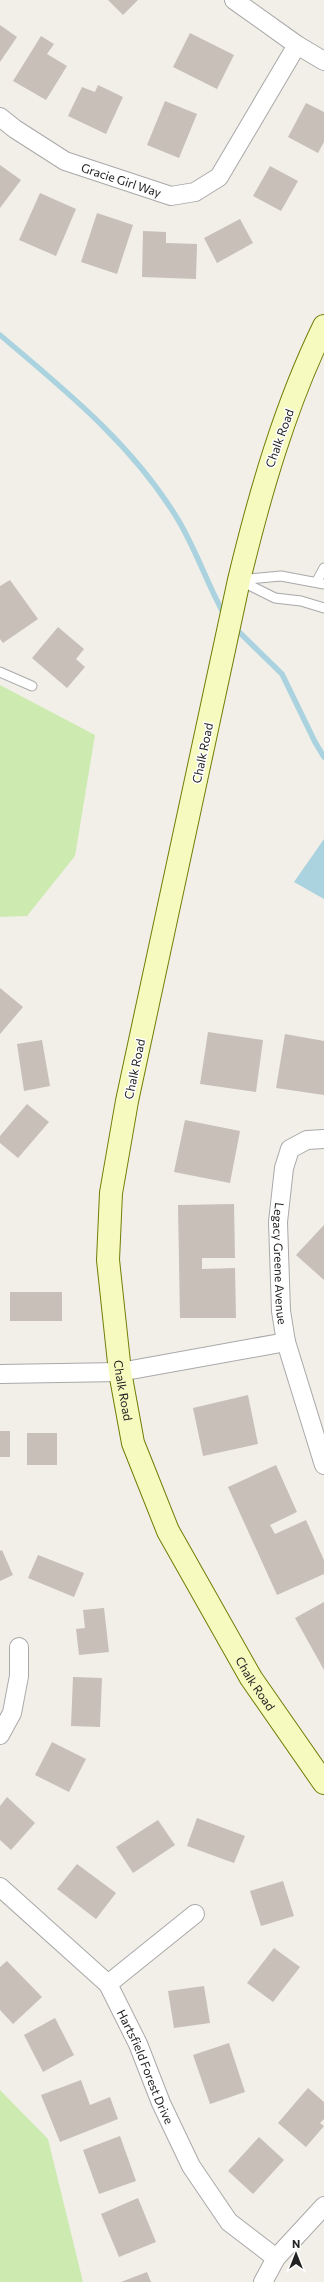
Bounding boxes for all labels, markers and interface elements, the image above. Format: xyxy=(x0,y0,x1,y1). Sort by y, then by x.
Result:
street label: Gracie Girl Way xyxy=(80,160,163,199)
street label: Chalk Road xyxy=(262,407,296,469)
street label: Chalk Road xyxy=(189,722,215,784)
street label: Chalk Road xyxy=(121,1038,147,1100)
street label: Legacy Greene Avenue xyxy=(271,1202,290,1325)
street label: Chalk Road xyxy=(112,1359,136,1422)
street label: Chalk Road xyxy=(233,1654,278,1713)
street label: Hartsfield Forest Drive xyxy=(115,2007,177,2126)
north arrow xyxy=(276,2234,316,2274)
text: N xyxy=(292,2237,300,2250)

